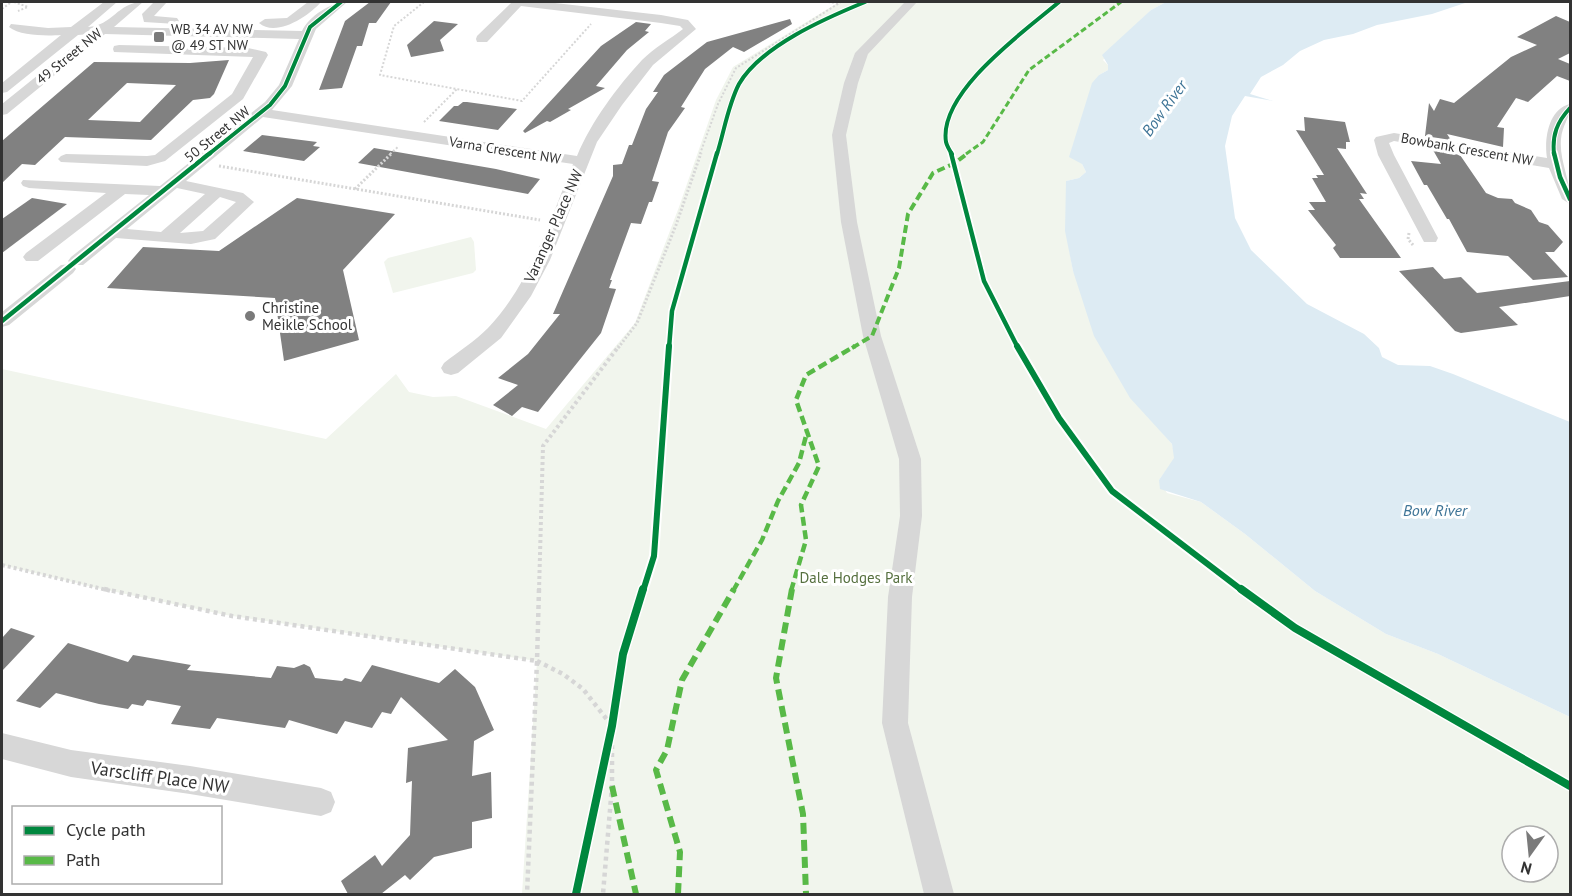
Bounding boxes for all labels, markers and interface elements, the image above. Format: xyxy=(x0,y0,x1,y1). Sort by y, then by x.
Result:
place label: WB 34 AV NW @ 49 ST NW xyxy=(171,20,253,54)
street label: 49 Street NW xyxy=(32,24,106,88)
marker: WB 34 AV NW @ 49 ST NW xyxy=(152,30,166,44)
water label: Bow River xyxy=(1137,75,1192,140)
street label: 50 Street NW xyxy=(180,102,254,166)
street label: Bowbank Crescent NW xyxy=(1400,129,1535,170)
street label: Varna Crescent NW xyxy=(447,132,563,168)
street label: Varanger Place NW xyxy=(519,166,587,286)
place label: Christine Meikle School xyxy=(262,298,353,334)
marker: Christine Meikle School xyxy=(243,309,257,323)
water label: Bow River xyxy=(1403,500,1469,520)
park label: Dale Hodges Park xyxy=(799,568,913,587)
street label: Varscliff Place NW xyxy=(88,756,231,798)
legend xyxy=(12,806,222,884)
text: Cycle path xyxy=(66,818,146,841)
north arrow xyxy=(1500,824,1560,884)
text: Path xyxy=(66,848,100,871)
text: N xyxy=(1518,857,1534,880)

